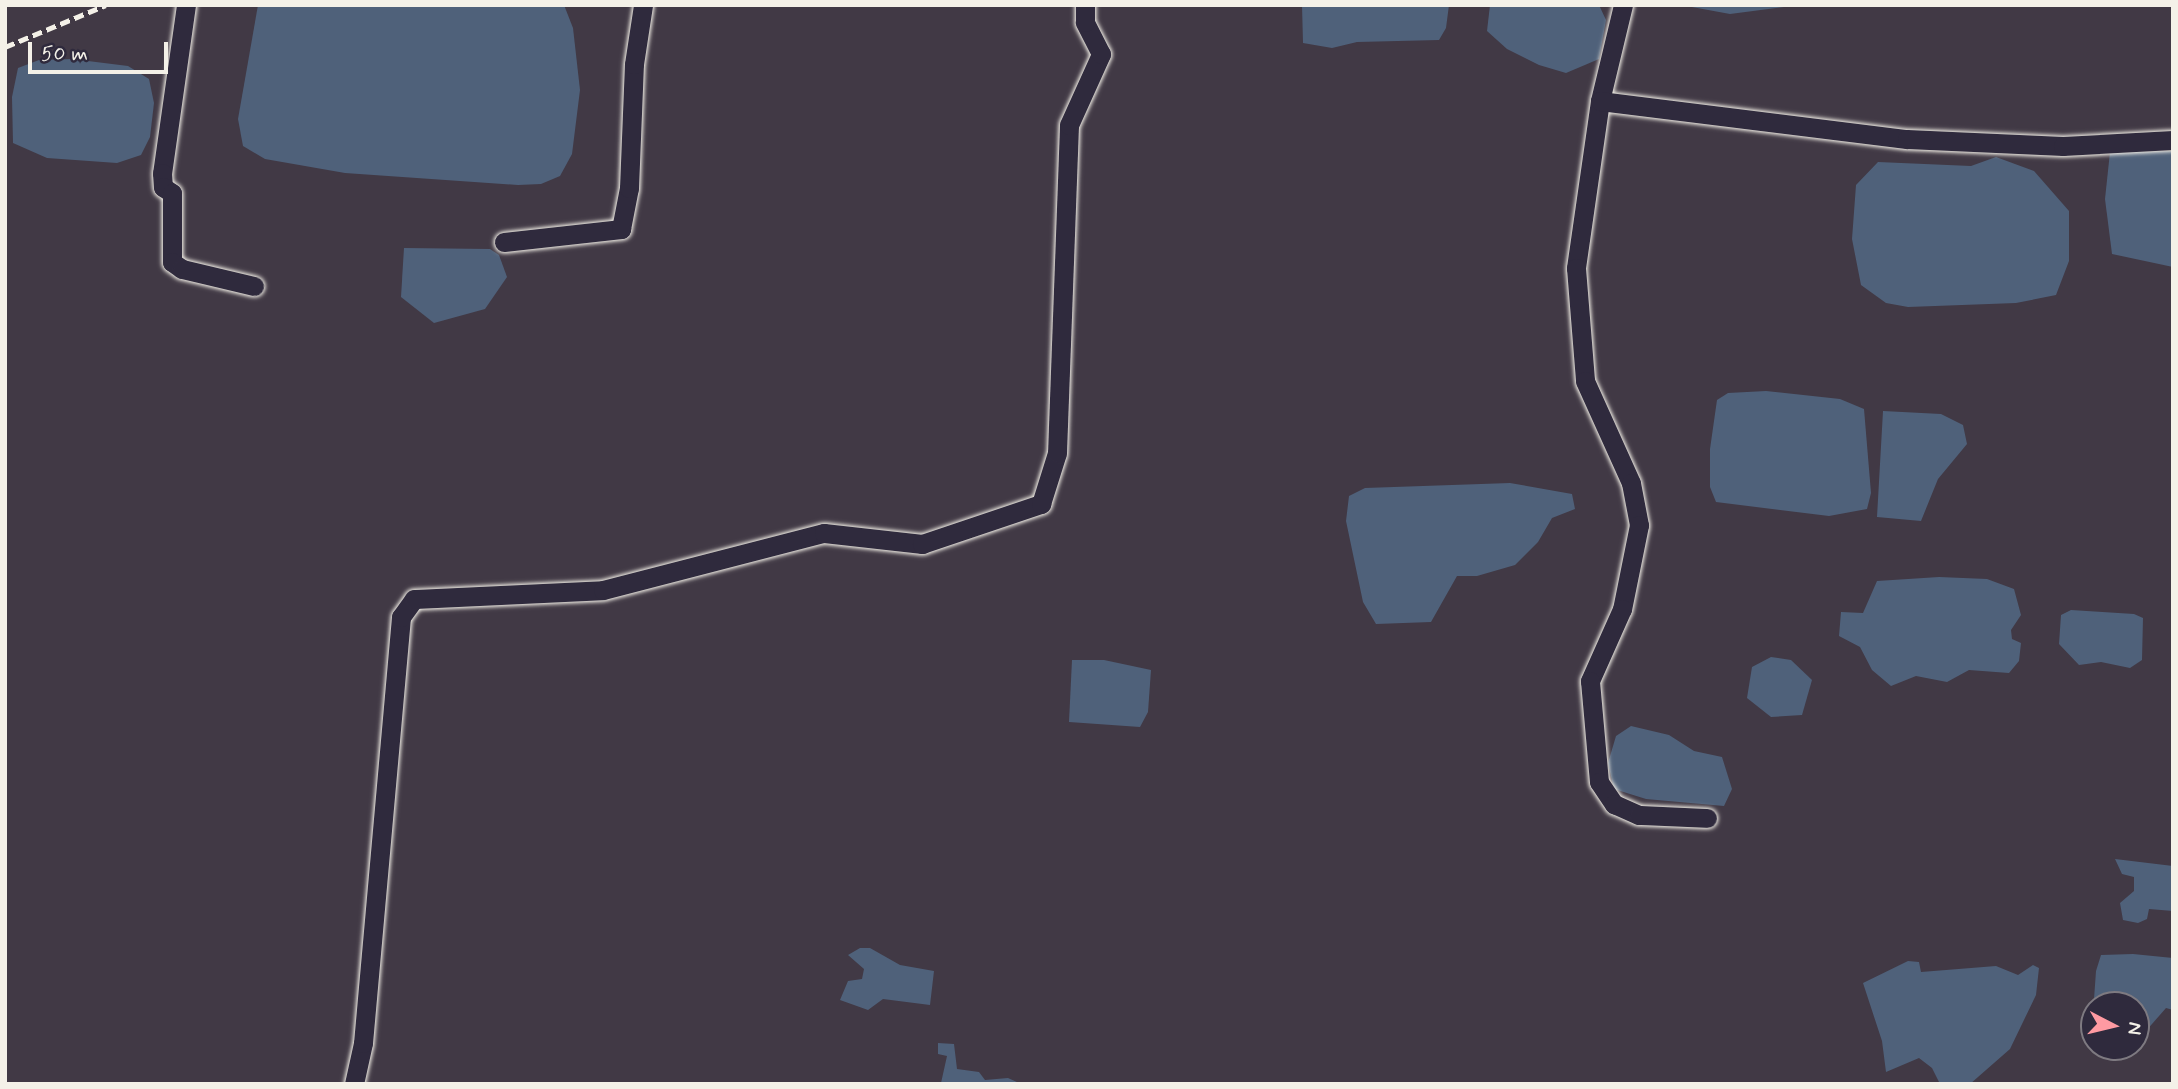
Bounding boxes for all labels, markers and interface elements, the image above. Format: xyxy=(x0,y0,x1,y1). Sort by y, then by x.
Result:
scale bar xyxy=(32,28,172,72)
text: 50 m xyxy=(41,40,88,68)
north arrow xyxy=(2080,991,2150,1061)
text: N xyxy=(2121,1021,2148,1036)

